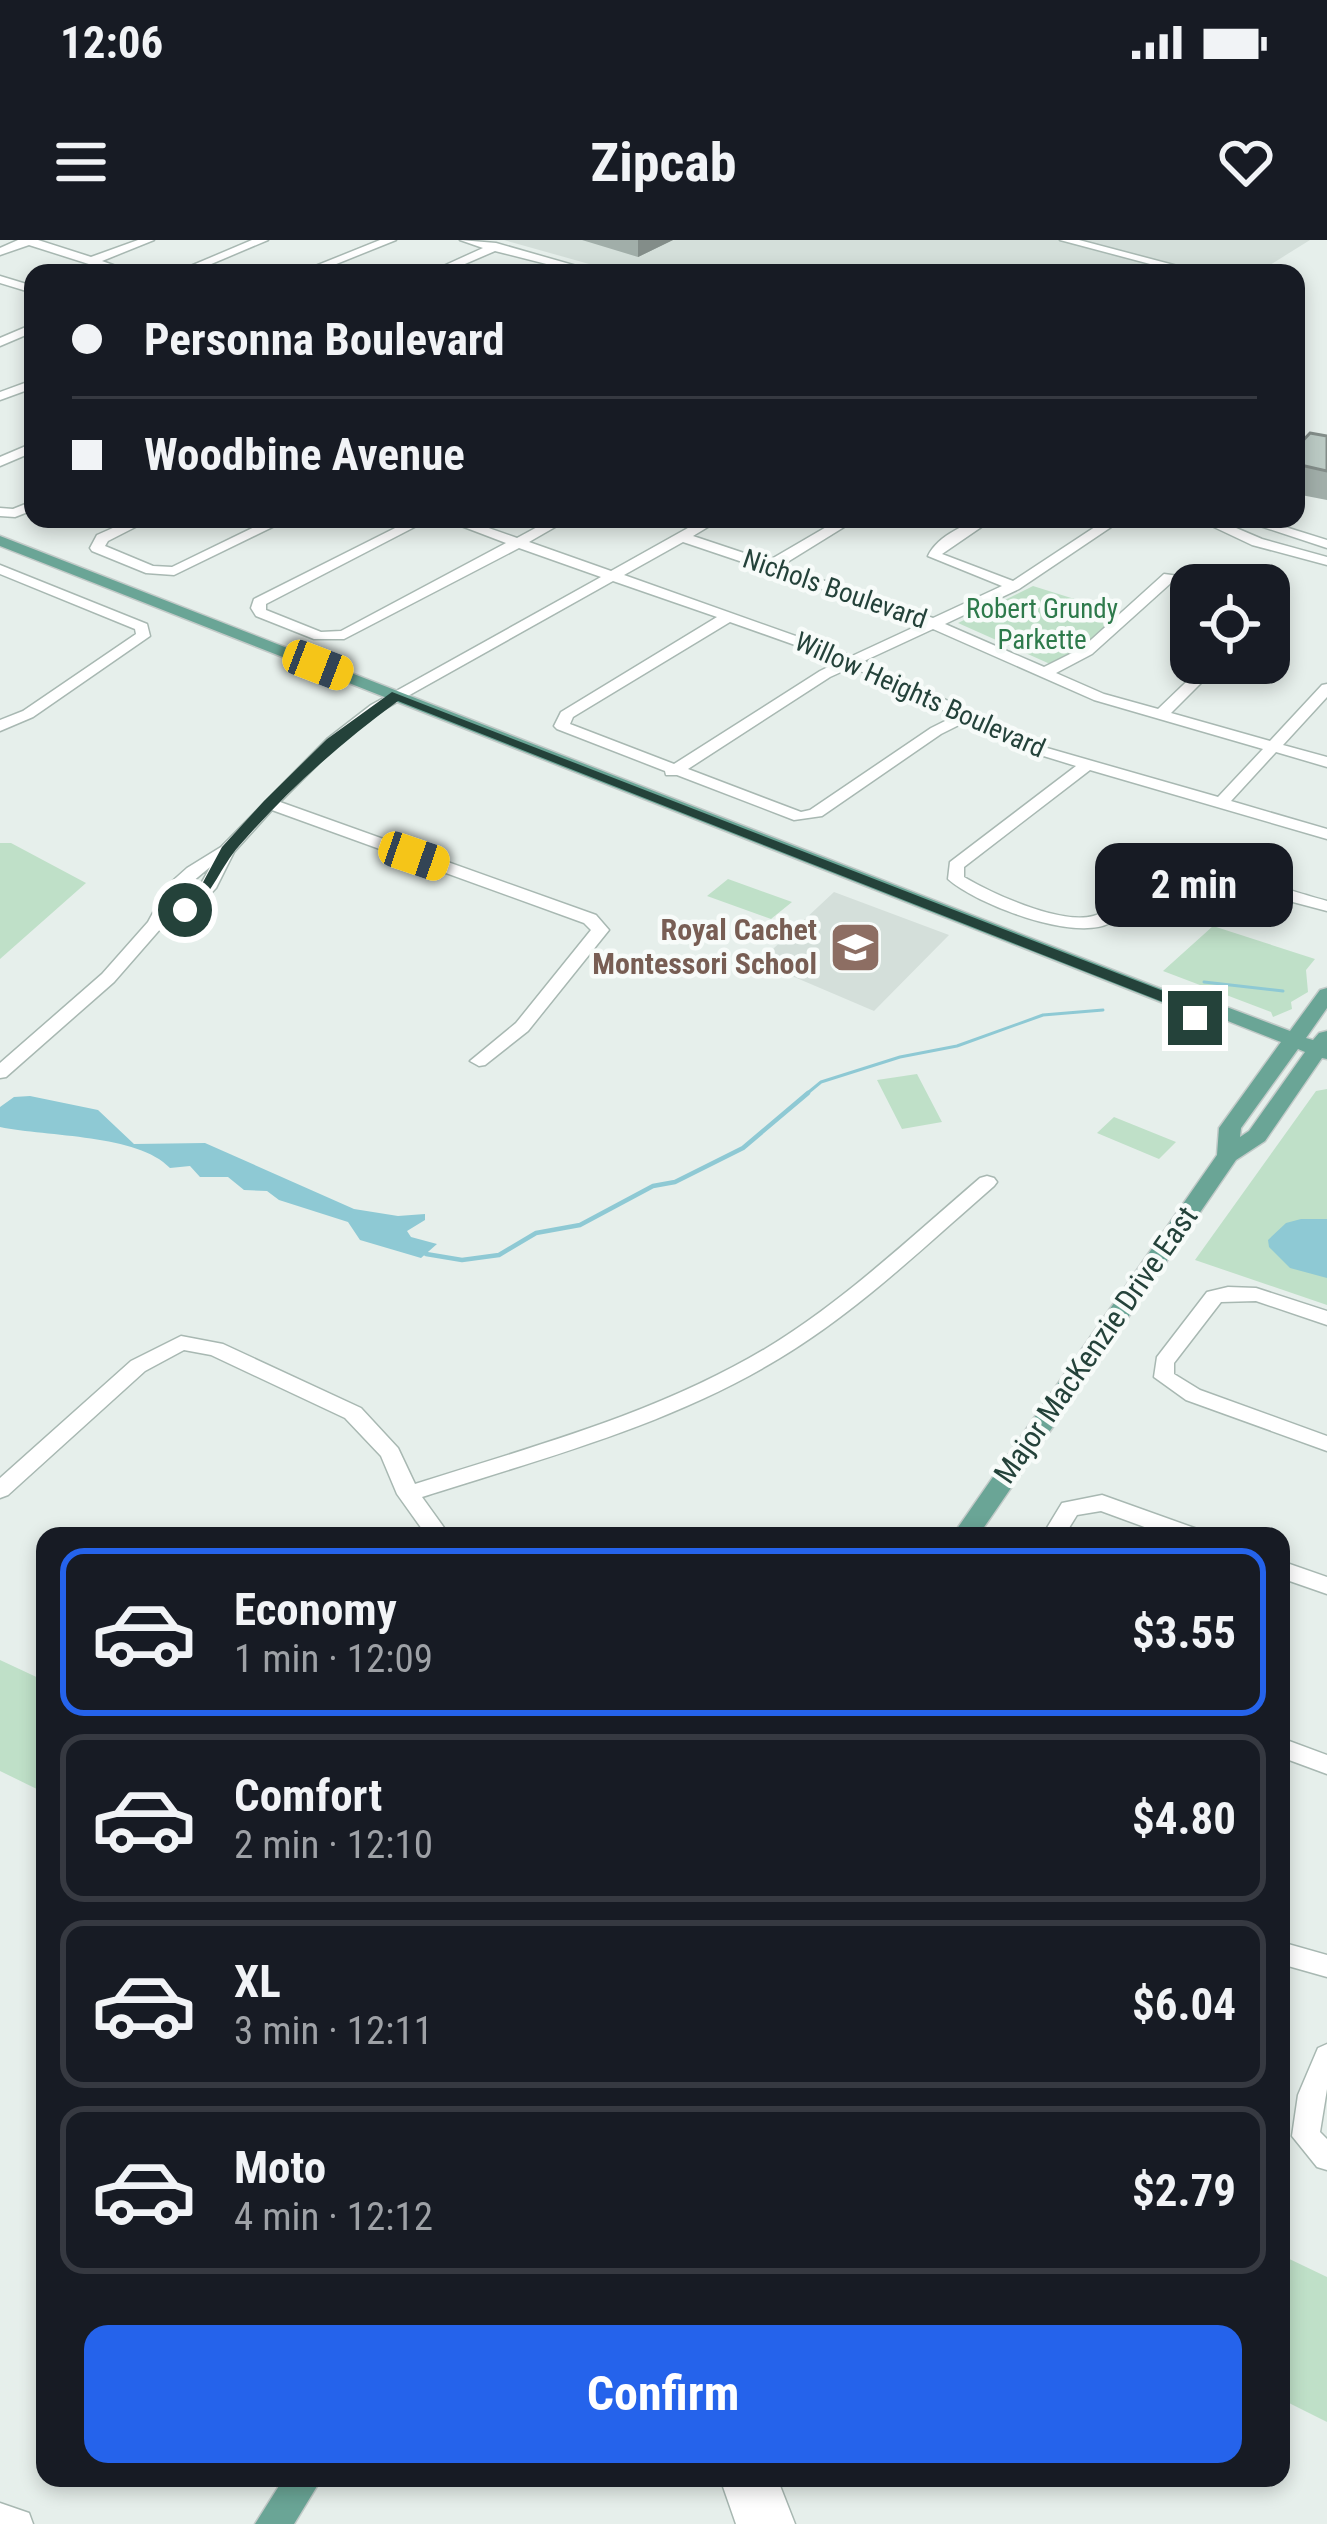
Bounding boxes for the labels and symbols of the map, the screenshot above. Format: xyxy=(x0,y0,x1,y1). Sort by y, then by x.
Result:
street label: Nichols Boulevard xyxy=(739,543,931,635)
park label: Robert Grundy Parkette xyxy=(966,593,1118,656)
street label: Willow Heights Boulevard xyxy=(790,625,1050,765)
car xyxy=(278,635,358,695)
car xyxy=(374,827,454,885)
callout: 2 min xyxy=(1096,844,1294,928)
route start xyxy=(158,883,212,937)
place label: Royal Cachet Montessori School xyxy=(592,912,817,981)
school or university icon: Royal Cachet Montessori School xyxy=(828,919,884,975)
route end xyxy=(1168,991,1222,1045)
street label: Major MacKenzie Drive East xyxy=(987,1200,1205,1490)

